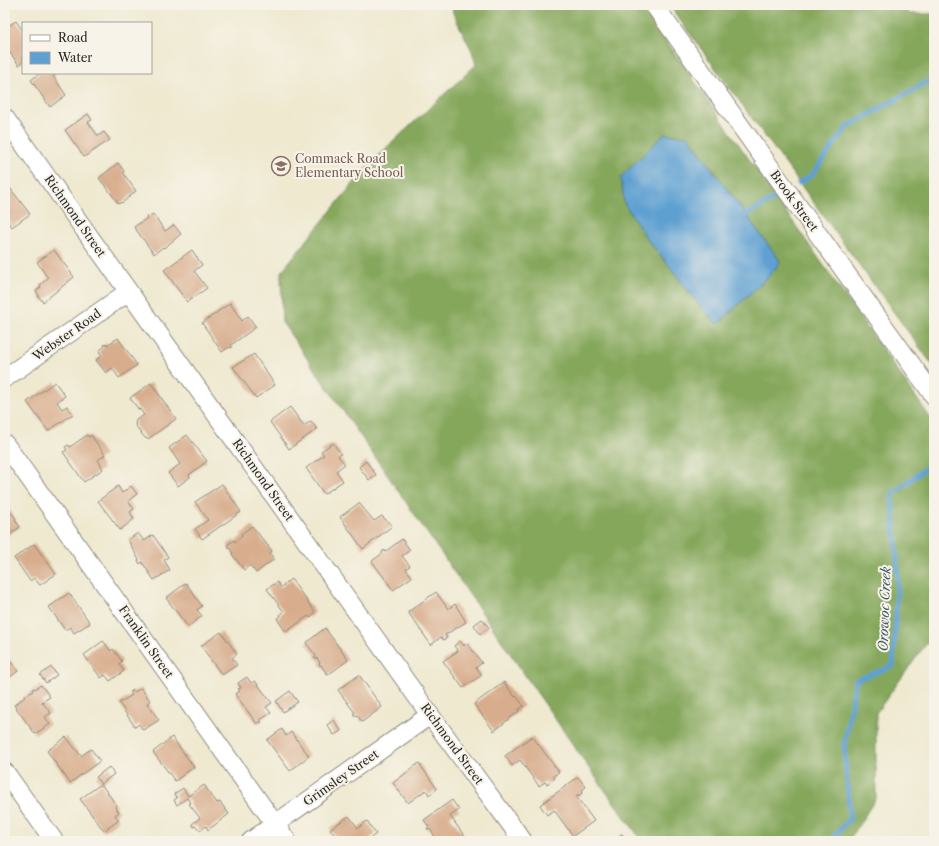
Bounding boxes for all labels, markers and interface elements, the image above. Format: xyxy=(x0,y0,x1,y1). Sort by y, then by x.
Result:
legend xyxy=(22,22,152,74)
text: Road xyxy=(58,30,88,45)
text: Water xyxy=(57,50,92,65)
place label: Commack Road Elementary School xyxy=(295,151,404,180)
school or university icon: Commack Road Elementary School xyxy=(270,155,292,177)
street label: Brook Street xyxy=(767,167,822,235)
street label: Richmond Street xyxy=(42,172,110,260)
street label: Webster Road xyxy=(29,305,104,364)
street label: Richmond Street xyxy=(230,436,298,524)
water label: Orowoc Creek xyxy=(875,566,893,652)
street label: Franklin Street xyxy=(116,602,177,682)
street label: Richmond Street xyxy=(418,700,487,788)
street label: Grimsley Street xyxy=(300,746,382,809)

